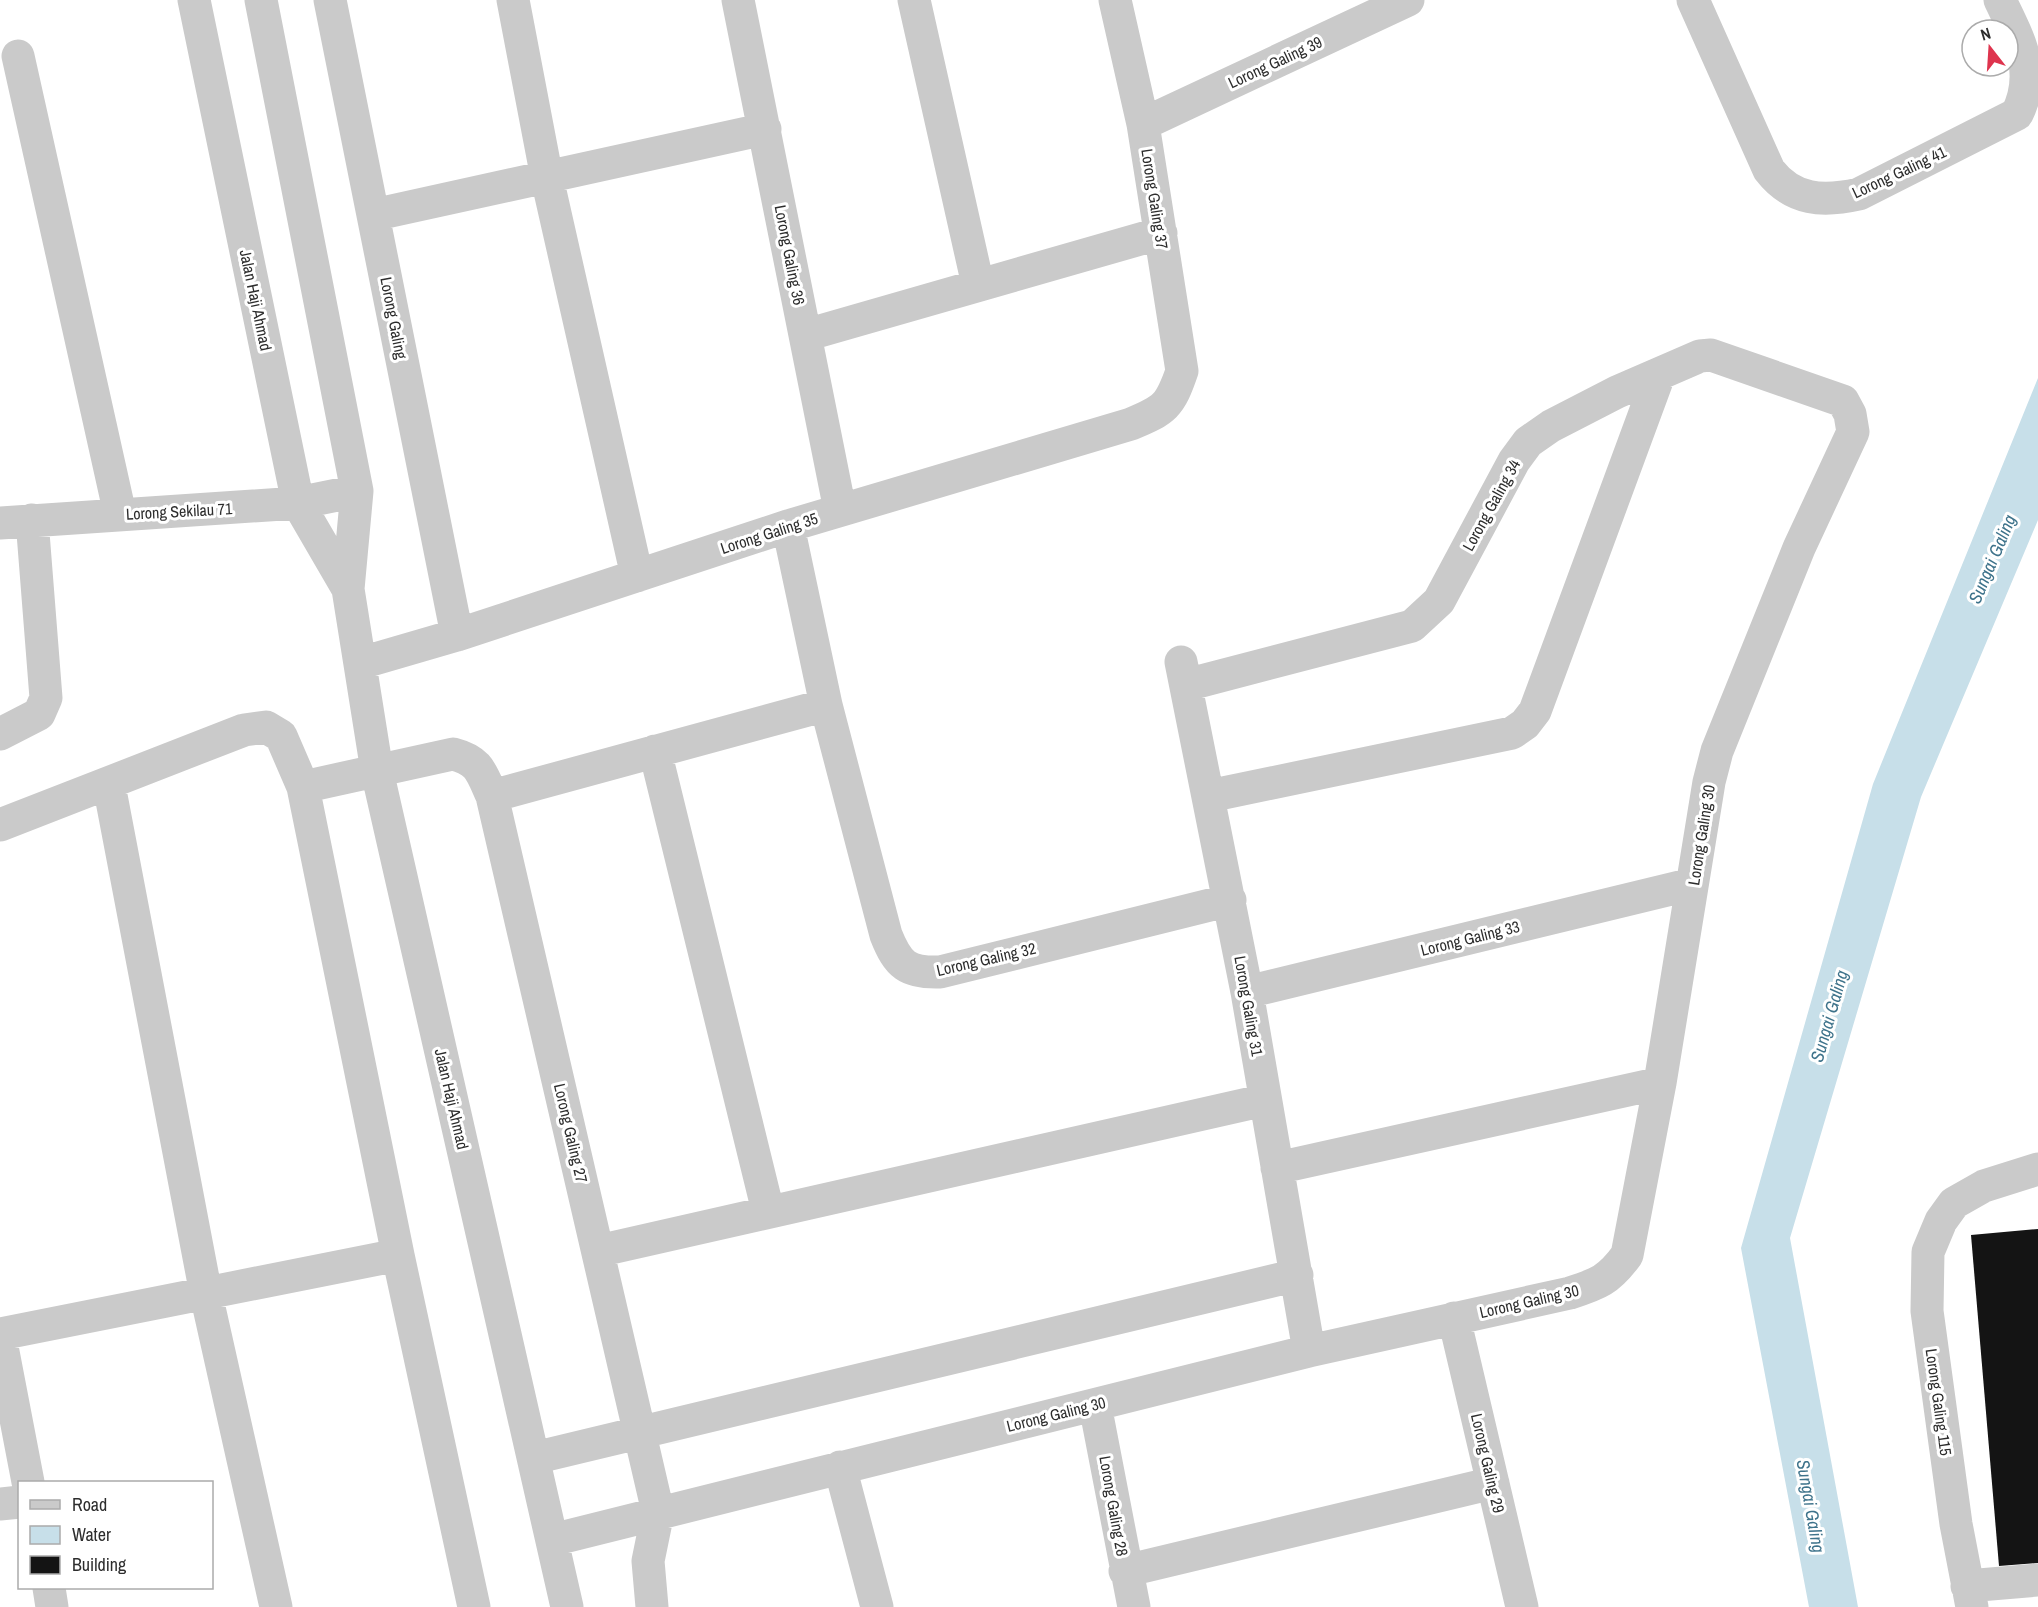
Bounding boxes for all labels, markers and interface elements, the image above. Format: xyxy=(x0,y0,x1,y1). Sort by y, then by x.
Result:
north arrow xyxy=(1960,18,2020,78)
text: N xyxy=(1978,22,1993,46)
street label: Lorong Galing 39 xyxy=(1224,31,1326,93)
street label: Lorong Galing 41 xyxy=(1848,140,1950,203)
street label: Lorong Galing 37 xyxy=(1136,147,1174,251)
street label: Lorong Galing 36 xyxy=(770,203,810,307)
street label: Jalan Haji Ahmad xyxy=(235,247,277,353)
street label: Lorong Galing xyxy=(375,275,413,362)
street label: Lorong Galing 34 xyxy=(1457,455,1525,555)
street label: Lorong Sekilau 71 xyxy=(125,497,233,525)
street label: Lorong Galing 35 xyxy=(717,507,821,559)
water label: Sungai Galing xyxy=(1962,511,2022,607)
street label: Lorong Galing 30 xyxy=(1682,783,1720,887)
street label: Lorong Galing 33 xyxy=(1418,915,1522,961)
street label: Lorong Galing 32 xyxy=(934,937,1038,981)
street label: Lorong Galing 31 xyxy=(1229,954,1269,1059)
water label: Sungai Galing xyxy=(1804,967,1854,1065)
street label: Jalan Haji Ahmad xyxy=(430,1046,474,1152)
street label: Lorong Galing 27 xyxy=(549,1081,593,1185)
street label: Lorong Galing 30 xyxy=(1477,1279,1581,1323)
street label: Lorong Galing 115 xyxy=(1921,1347,1957,1457)
street label: Lorong Galing 30 xyxy=(1004,1391,1108,1437)
street label: Lorong Galing 29 xyxy=(1466,1411,1510,1515)
street label: Lorong Galing 28 xyxy=(1094,1454,1134,1558)
water label: Sungai Galing xyxy=(1790,1457,1832,1555)
legend xyxy=(18,1481,213,1589)
text: Road xyxy=(72,1492,107,1517)
text: Water xyxy=(72,1522,111,1547)
text: Building xyxy=(72,1552,127,1577)

